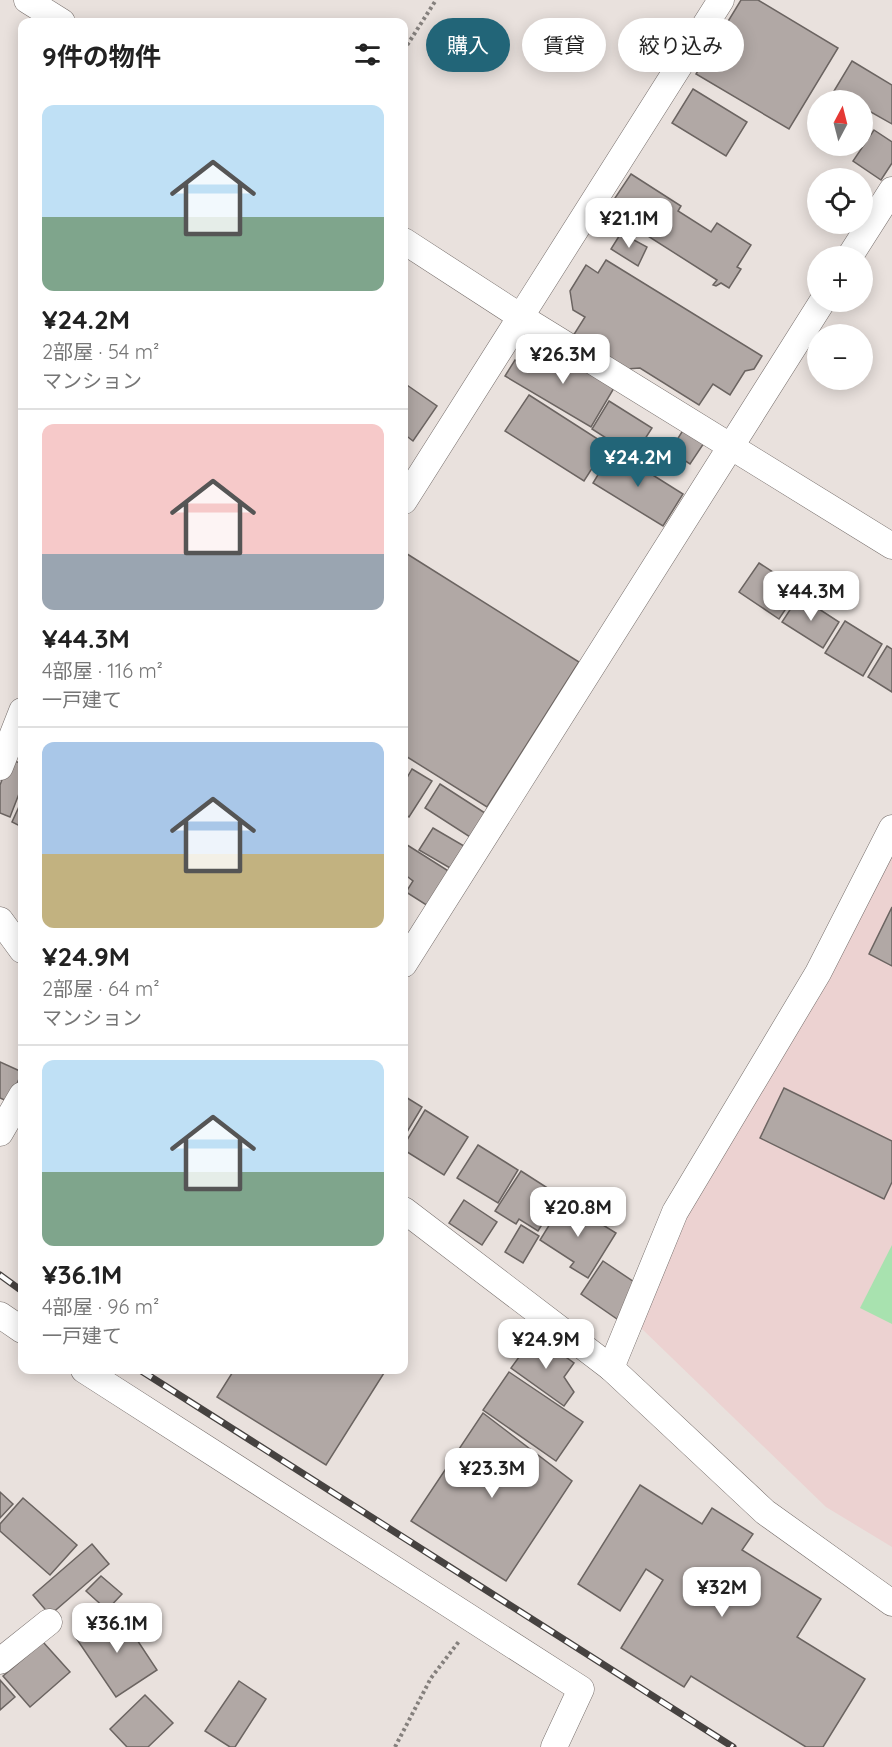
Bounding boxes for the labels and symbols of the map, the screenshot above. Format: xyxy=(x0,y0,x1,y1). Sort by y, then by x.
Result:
north arrow xyxy=(807,90,873,156)
pin: ¥21.1M xyxy=(580,198,678,249)
pin: ¥26.3M xyxy=(514,334,612,385)
pin: ¥24.2M xyxy=(589,437,687,488)
pin: ¥44.3M xyxy=(762,571,860,622)
pin: ¥20.8M xyxy=(529,1187,627,1238)
pin: ¥24.9M xyxy=(497,1319,595,1370)
pin: ¥23.3M xyxy=(443,1448,541,1499)
pin: ¥32M xyxy=(686,1567,758,1618)
pin: ¥36.1M xyxy=(68,1603,166,1654)

